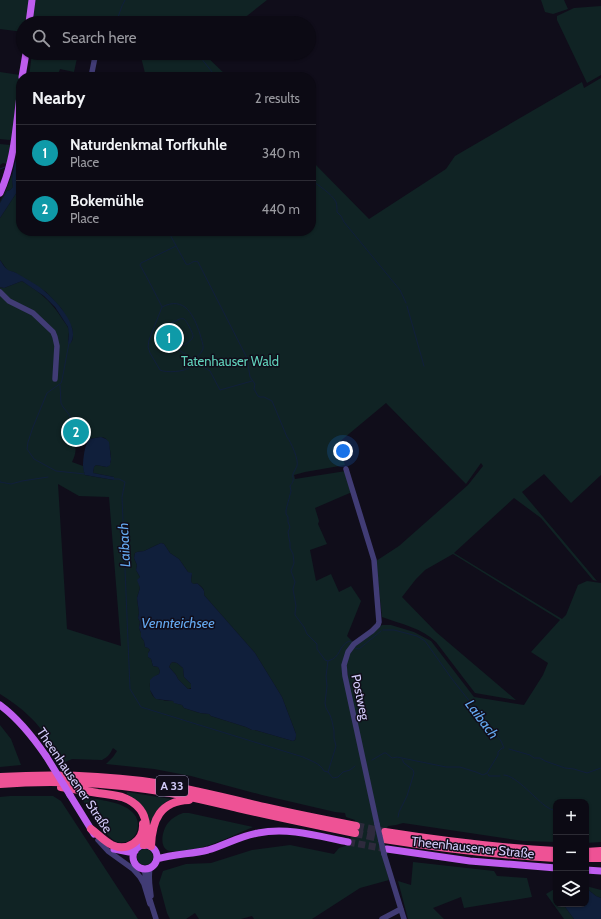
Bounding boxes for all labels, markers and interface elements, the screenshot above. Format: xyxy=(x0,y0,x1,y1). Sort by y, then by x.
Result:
search box xyxy=(16,16,316,60)
icon: search xyxy=(30,27,52,49)
text: Search here xyxy=(62,29,137,47)
text: Nearby xyxy=(32,88,85,108)
text: 2 results xyxy=(255,90,300,106)
text: Naturdenkmal Torfkuhle xyxy=(70,136,227,154)
text: 1 xyxy=(43,145,47,161)
text: 340 m xyxy=(262,145,300,161)
text: Place xyxy=(70,154,99,170)
text: Bokemühle xyxy=(70,192,144,210)
text: 2 xyxy=(42,201,48,217)
text: 440 m xyxy=(262,201,300,217)
text: Place xyxy=(70,210,99,226)
pin: 1 xyxy=(156,323,182,353)
park label: Tatenhauser Wald xyxy=(181,353,279,369)
pin: 2 xyxy=(63,417,89,447)
your location xyxy=(333,441,353,461)
water label: Laibach xyxy=(114,522,134,568)
water label: Vennteichsee xyxy=(141,614,215,632)
street label: Postweg xyxy=(348,673,374,722)
water label: Laibach xyxy=(461,696,503,742)
street label: Theenhausener Straße xyxy=(34,724,116,836)
road number: A 33 xyxy=(156,776,188,796)
map controls xyxy=(553,799,589,907)
button: + xyxy=(553,799,589,835)
street label: Theenhausener Straße xyxy=(411,833,536,861)
button: − xyxy=(553,835,589,871)
button: layers xyxy=(553,871,589,907)

